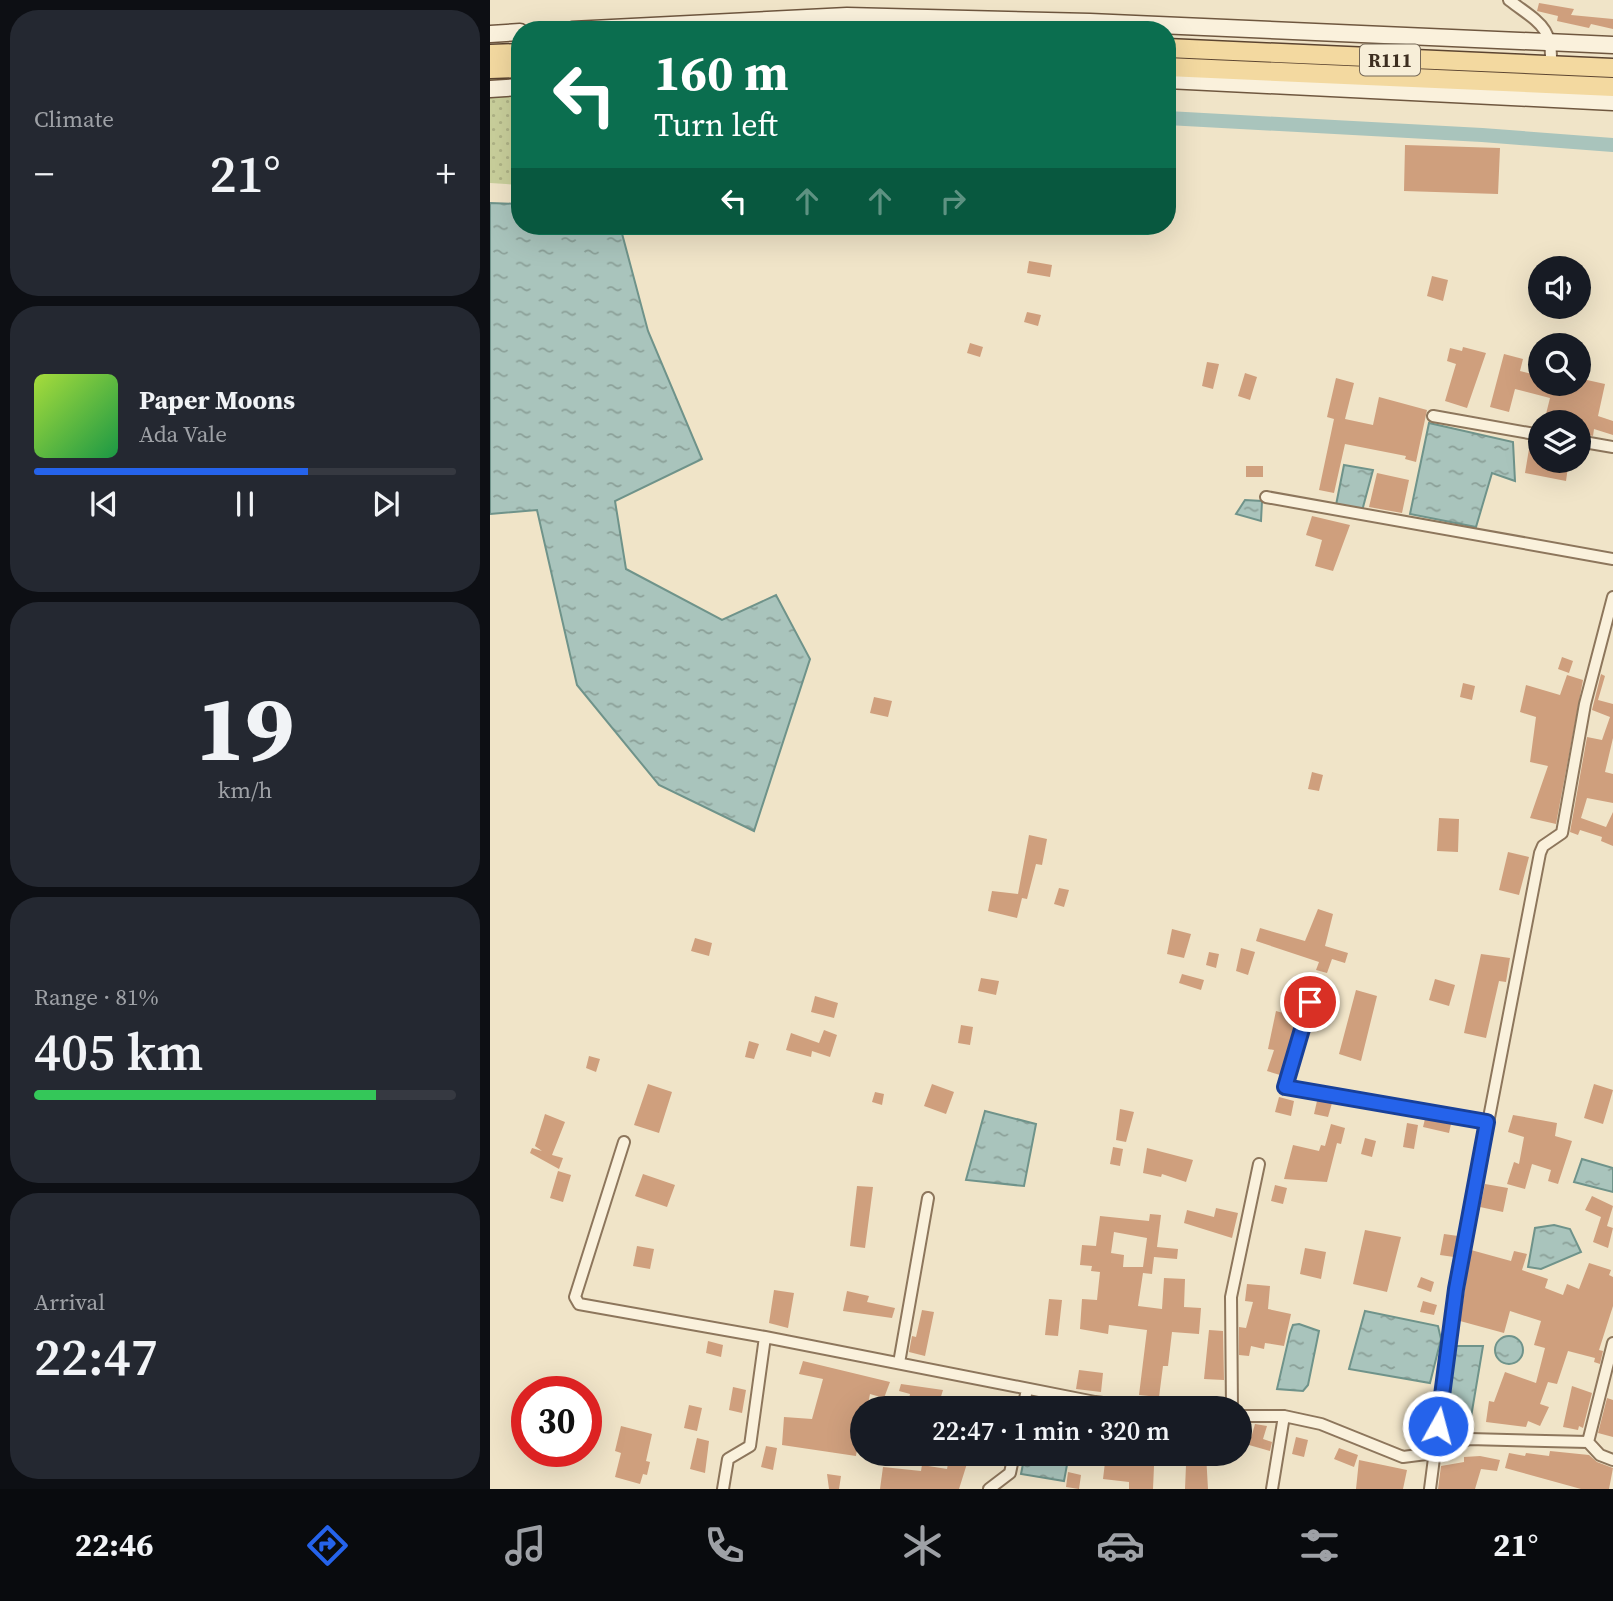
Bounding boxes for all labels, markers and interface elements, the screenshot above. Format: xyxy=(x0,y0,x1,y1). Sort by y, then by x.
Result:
text: 160 m xyxy=(654,39,789,106)
road number: R111 xyxy=(1360,44,1420,76)
icon: left xyxy=(539,49,630,140)
text: Climate xyxy=(34,103,114,135)
text: Turn left xyxy=(654,103,778,147)
text: 21° xyxy=(209,138,281,209)
text: − xyxy=(34,148,54,200)
text: + xyxy=(436,148,456,200)
icon: left xyxy=(715,182,753,220)
icon: ahead xyxy=(788,182,826,220)
icon: ahead xyxy=(861,182,899,220)
icon: right xyxy=(934,182,972,220)
map controls xyxy=(1528,256,1591,473)
button: sound xyxy=(1528,256,1591,319)
button: search xyxy=(1528,333,1591,396)
text: Paper Moons xyxy=(139,382,295,418)
button: layers xyxy=(1528,410,1591,473)
text: Ada Vale xyxy=(139,418,227,450)
icon: previous xyxy=(85,485,123,523)
icon: pause xyxy=(226,485,264,523)
icon: next xyxy=(367,485,405,523)
text: 19 xyxy=(196,666,294,790)
text: km/h xyxy=(218,774,272,806)
pin xyxy=(1280,972,1340,1032)
text: Range · 81% xyxy=(34,981,159,1013)
icon: arrive xyxy=(1291,983,1329,1021)
text: 405 km xyxy=(34,1016,203,1087)
text: Arrival xyxy=(34,1286,105,1318)
text: 22:47 xyxy=(34,1321,158,1392)
speed limit sign: 30 xyxy=(511,1376,602,1467)
position arrow xyxy=(1401,1389,1475,1463)
text: 22:47 · 1 min · 320 m xyxy=(932,1413,1170,1449)
icon: directions xyxy=(303,1521,352,1570)
icon: music xyxy=(501,1521,550,1570)
icon: phone xyxy=(700,1521,749,1570)
icon: climate xyxy=(898,1521,947,1570)
icon: car xyxy=(1096,1521,1145,1570)
icon: filters xyxy=(1295,1521,1344,1570)
text: 22:46 xyxy=(75,1523,154,1567)
text: 21° xyxy=(1493,1523,1538,1567)

